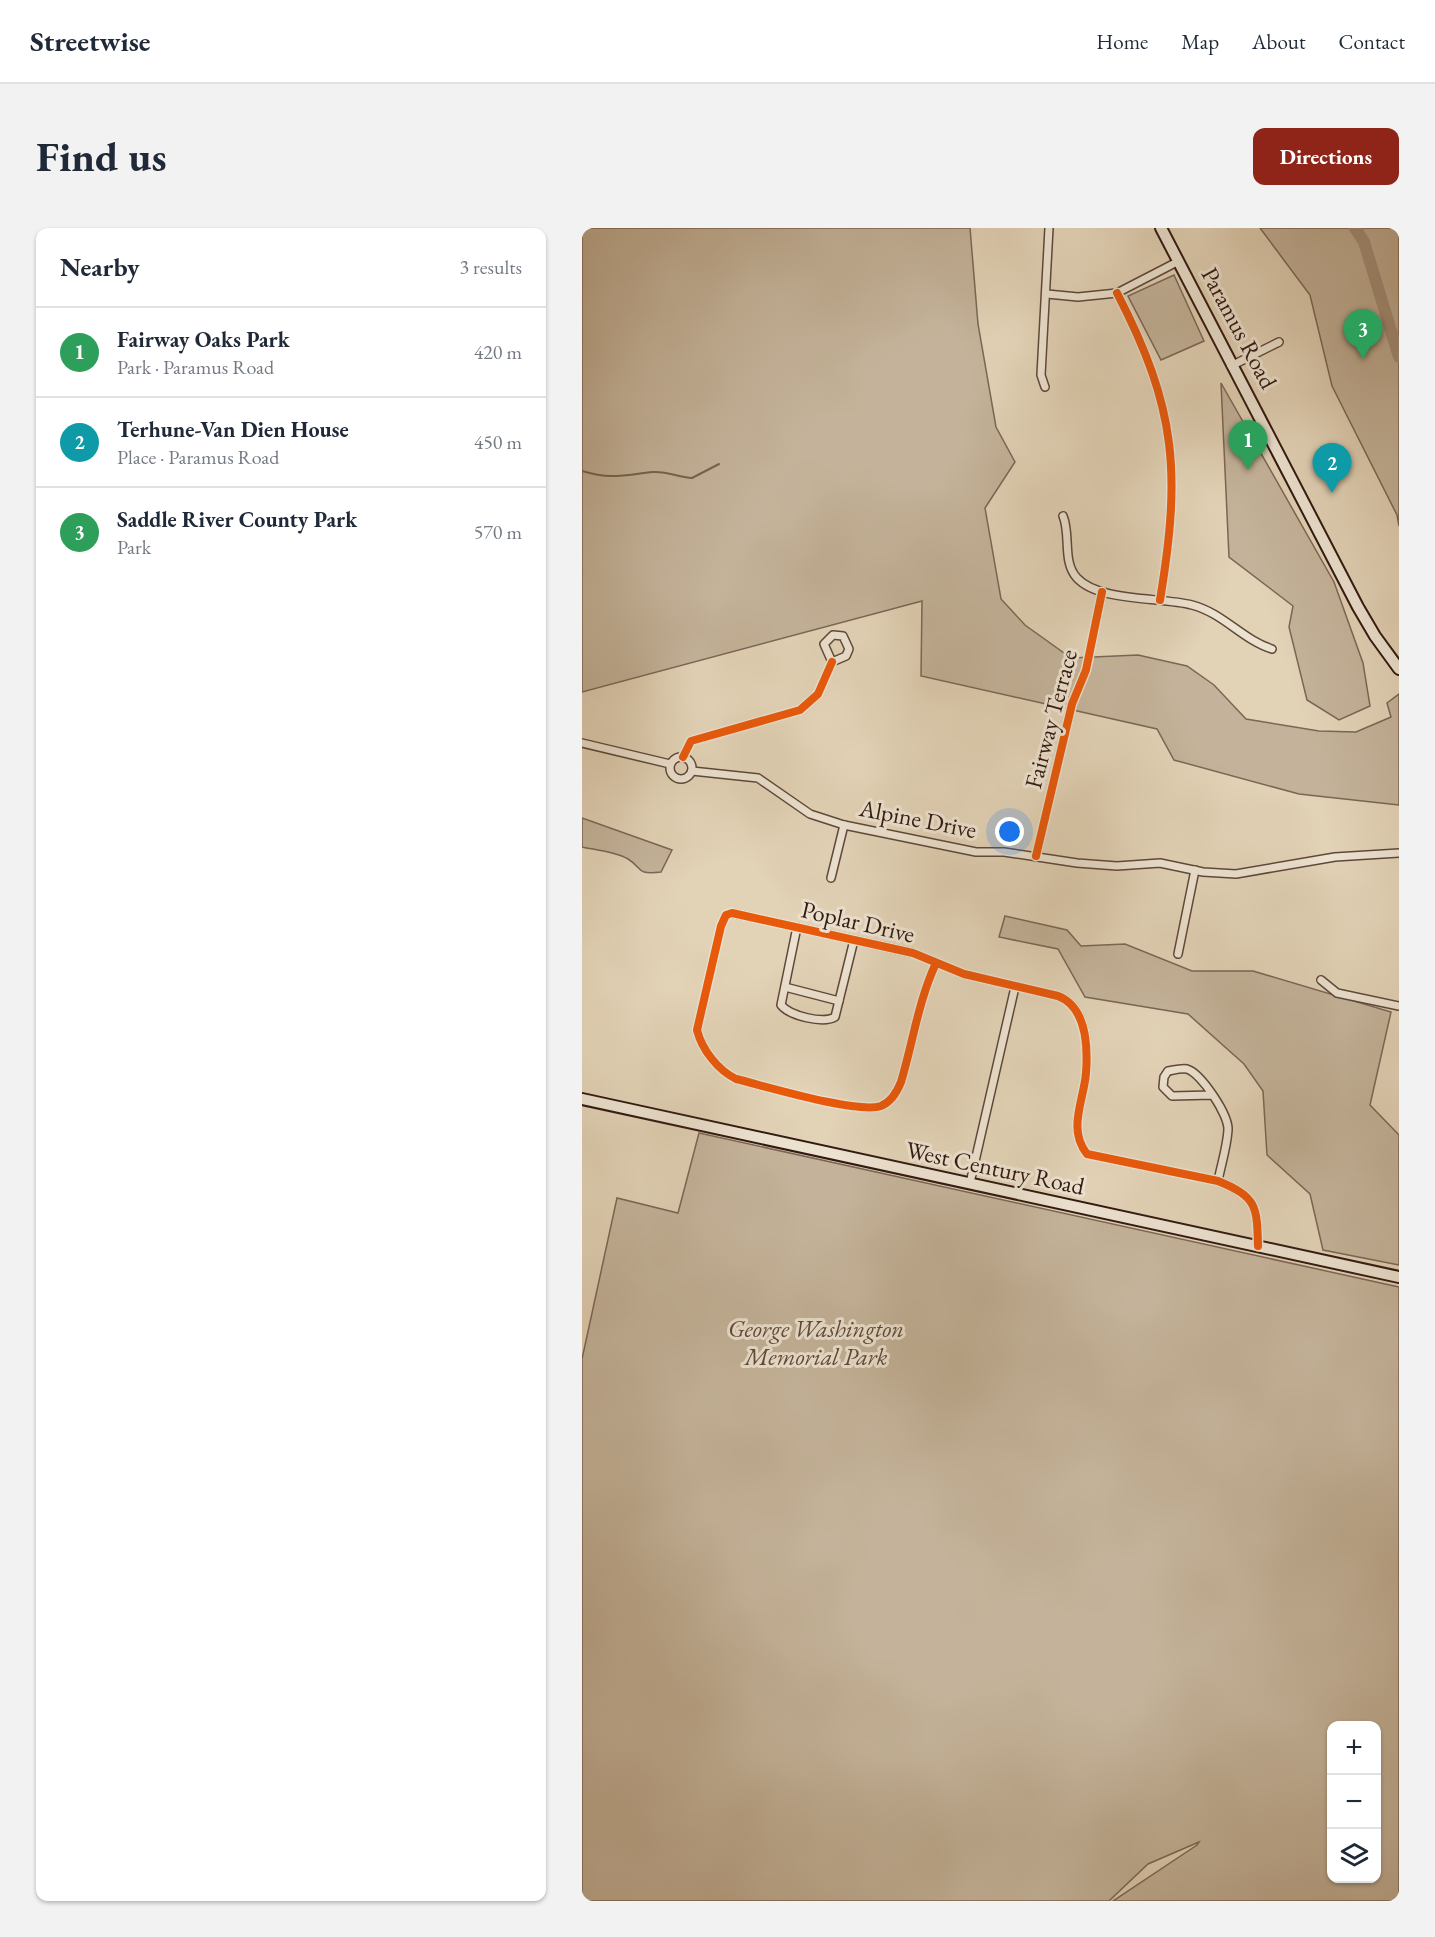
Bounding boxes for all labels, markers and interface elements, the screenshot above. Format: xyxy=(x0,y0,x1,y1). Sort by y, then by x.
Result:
text: Streetwise xyxy=(30,23,150,59)
text: Home xyxy=(1096,28,1148,55)
text: Map xyxy=(1181,28,1219,55)
text: About xyxy=(1252,28,1305,55)
text: Contact xyxy=(1338,28,1405,55)
button: Directions xyxy=(1253,128,1399,185)
text: Find us xyxy=(36,129,167,184)
text: Nearby xyxy=(60,250,140,284)
text: 3 results xyxy=(459,254,522,280)
street label: Paramus Road xyxy=(1194,262,1285,395)
pin: 3 xyxy=(1344,310,1382,359)
text: Fairway Oaks Park xyxy=(117,325,290,354)
text: 1 xyxy=(74,339,85,365)
text: 420 m xyxy=(474,339,522,365)
text: Park · Paramus Road xyxy=(117,354,274,380)
text: Terhune-Van Dien House xyxy=(117,415,349,444)
pin: 1 xyxy=(1228,420,1268,470)
text: 2 xyxy=(74,429,85,455)
text: 450 m xyxy=(474,429,522,455)
text: Place · Paramus Road xyxy=(117,444,279,470)
pin: 2 xyxy=(1312,444,1352,493)
text: Saddle River County Park xyxy=(117,505,357,534)
text: 3 xyxy=(74,519,85,545)
text: 570 m xyxy=(474,519,522,545)
text: Park xyxy=(117,534,151,560)
street label: Fairway Terrace xyxy=(1017,646,1084,792)
street label: Alpine Drive xyxy=(856,792,979,845)
your location xyxy=(995,817,1024,846)
street label: Poplar Drive xyxy=(798,893,918,950)
street label: West Century Road xyxy=(903,1133,1088,1202)
park label: George Washington Memorial Park xyxy=(728,1313,904,1372)
map controls xyxy=(1327,1721,1381,1883)
button: + xyxy=(1327,1721,1381,1775)
button: − xyxy=(1327,1775,1381,1829)
button: layers xyxy=(1327,1829,1381,1883)

